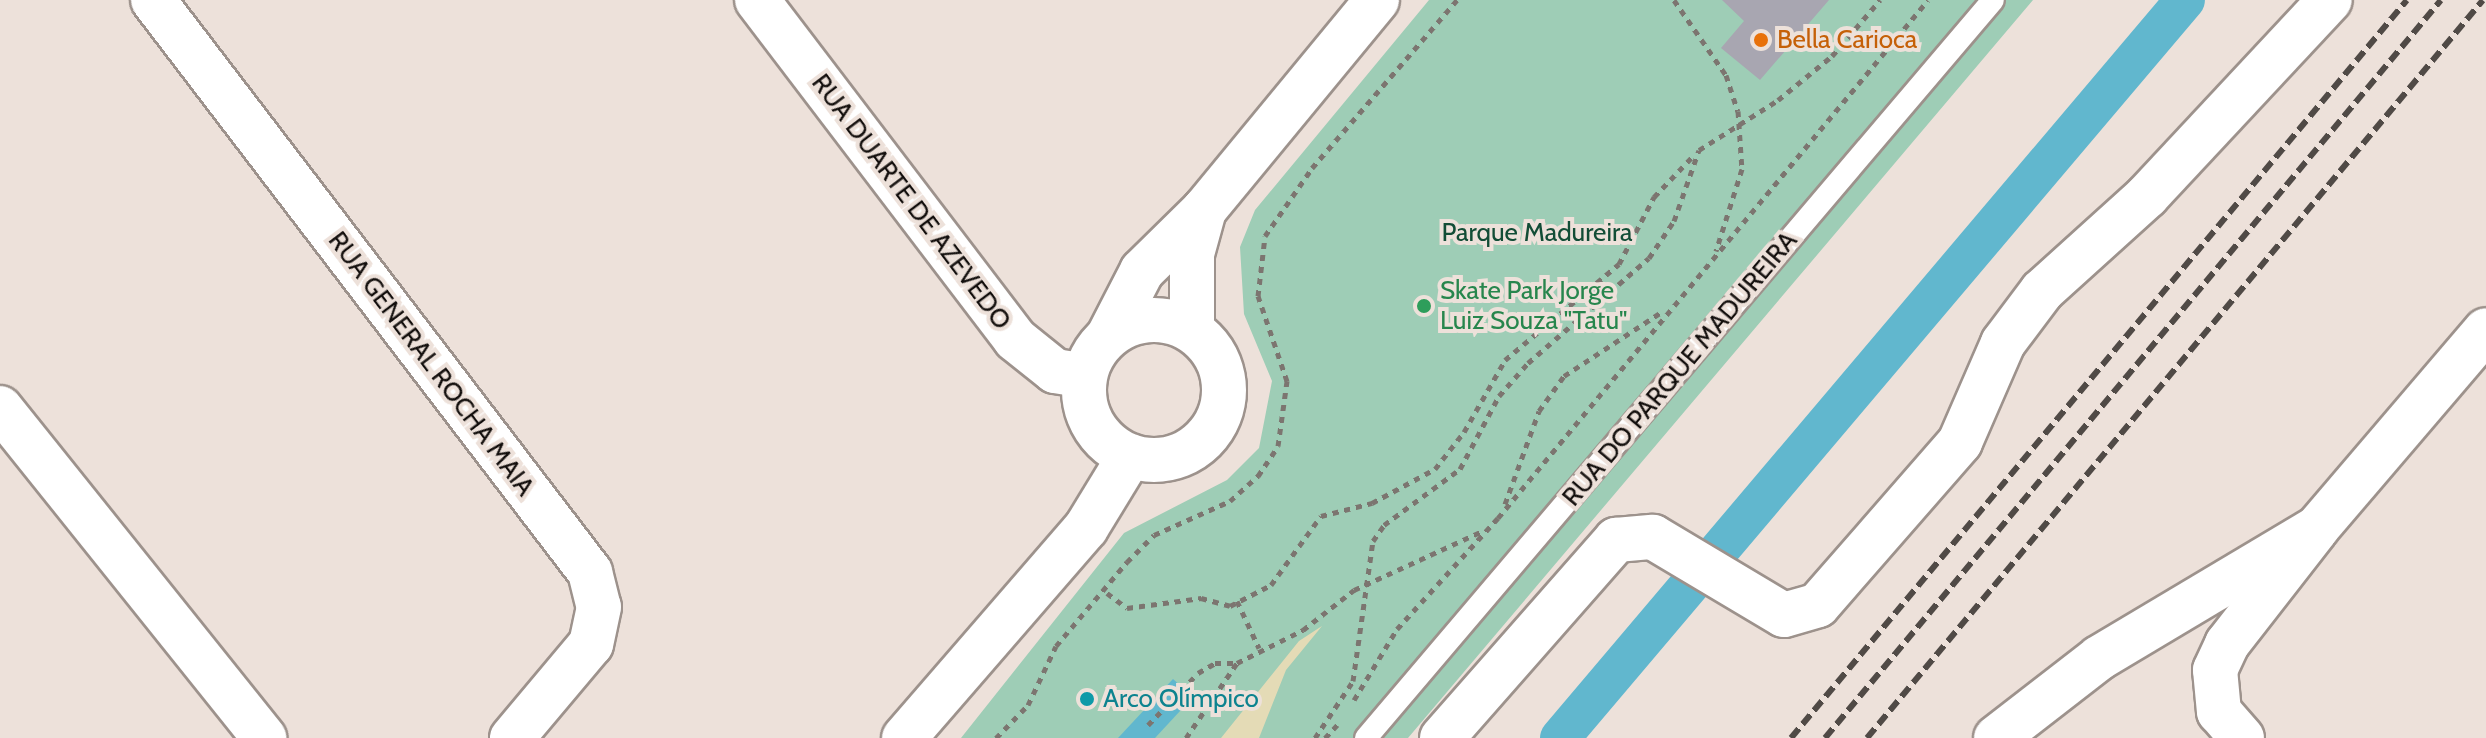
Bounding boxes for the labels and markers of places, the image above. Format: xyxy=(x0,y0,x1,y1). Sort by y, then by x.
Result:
place label: Bella Carioca xyxy=(1777,24,1917,56)
marker: Bella Carioca xyxy=(1752,31,1770,49)
place label: Skate Park Jorge Luiz Souza "Tatu" xyxy=(1440,275,1627,336)
marker: Skate Park Jorge Luiz Souza "Tatu" xyxy=(1415,297,1433,315)
place label: Arco Olímpico xyxy=(1103,683,1259,715)
marker: Arco Olímpico xyxy=(1078,690,1096,708)

